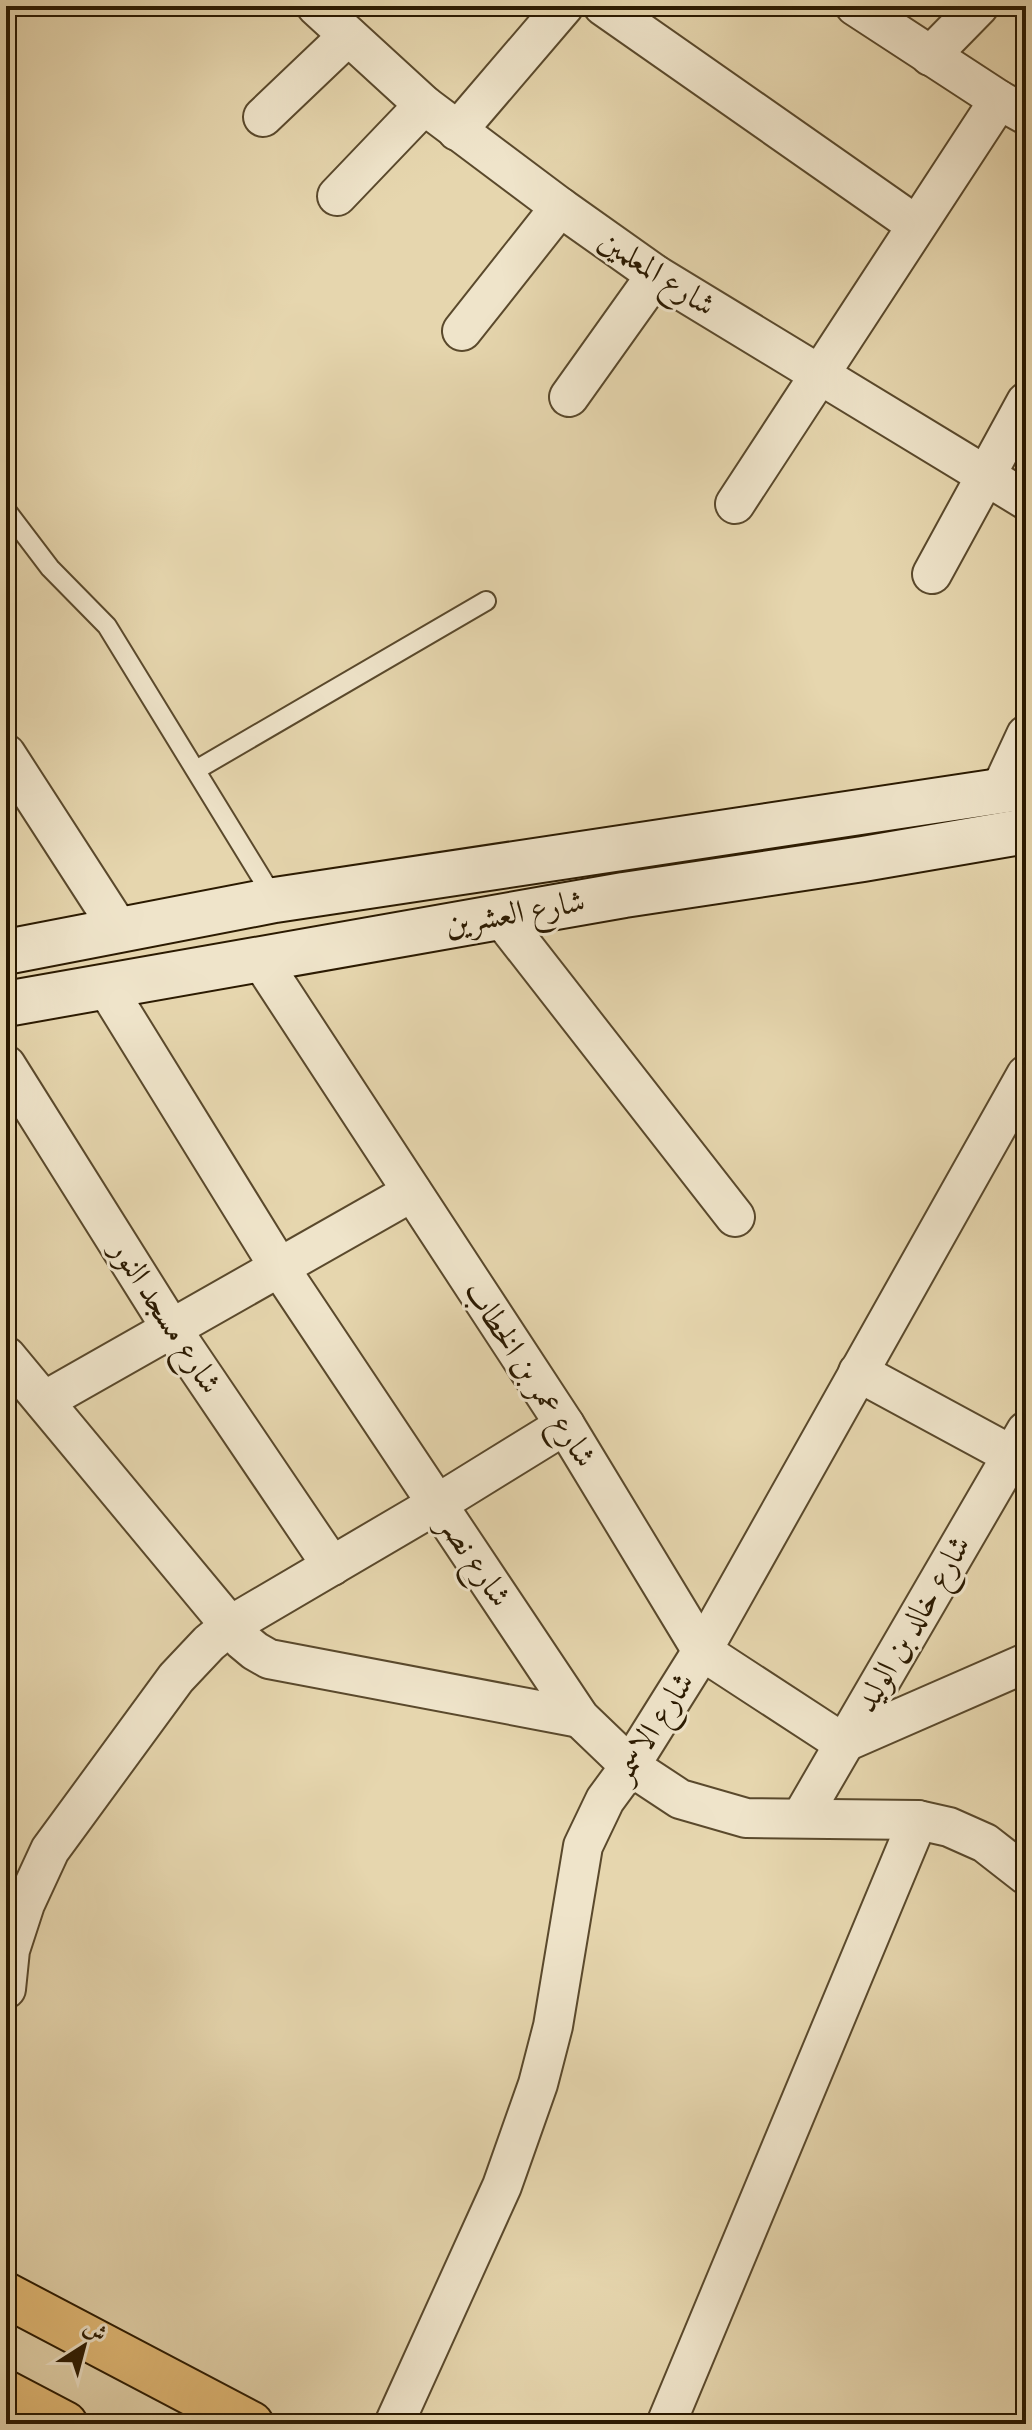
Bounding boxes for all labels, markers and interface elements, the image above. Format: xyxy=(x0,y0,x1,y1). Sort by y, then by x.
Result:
street label: شارع المعلمين xyxy=(588,220,723,331)
street label: شارع العشرين xyxy=(442,881,589,951)
street label: شارع مسجد النور xyxy=(95,1230,231,1405)
street label: شارع عمر بن الخطاب xyxy=(450,1273,605,1478)
street label: شارع نصر xyxy=(423,1505,520,1618)
street label: شارع خالد بن الوليد xyxy=(846,1528,985,1723)
street label: شارع الاسمر xyxy=(601,1665,708,1795)
north arrow xyxy=(44,2306,124,2386)
text: ش xyxy=(78,2314,112,2348)

